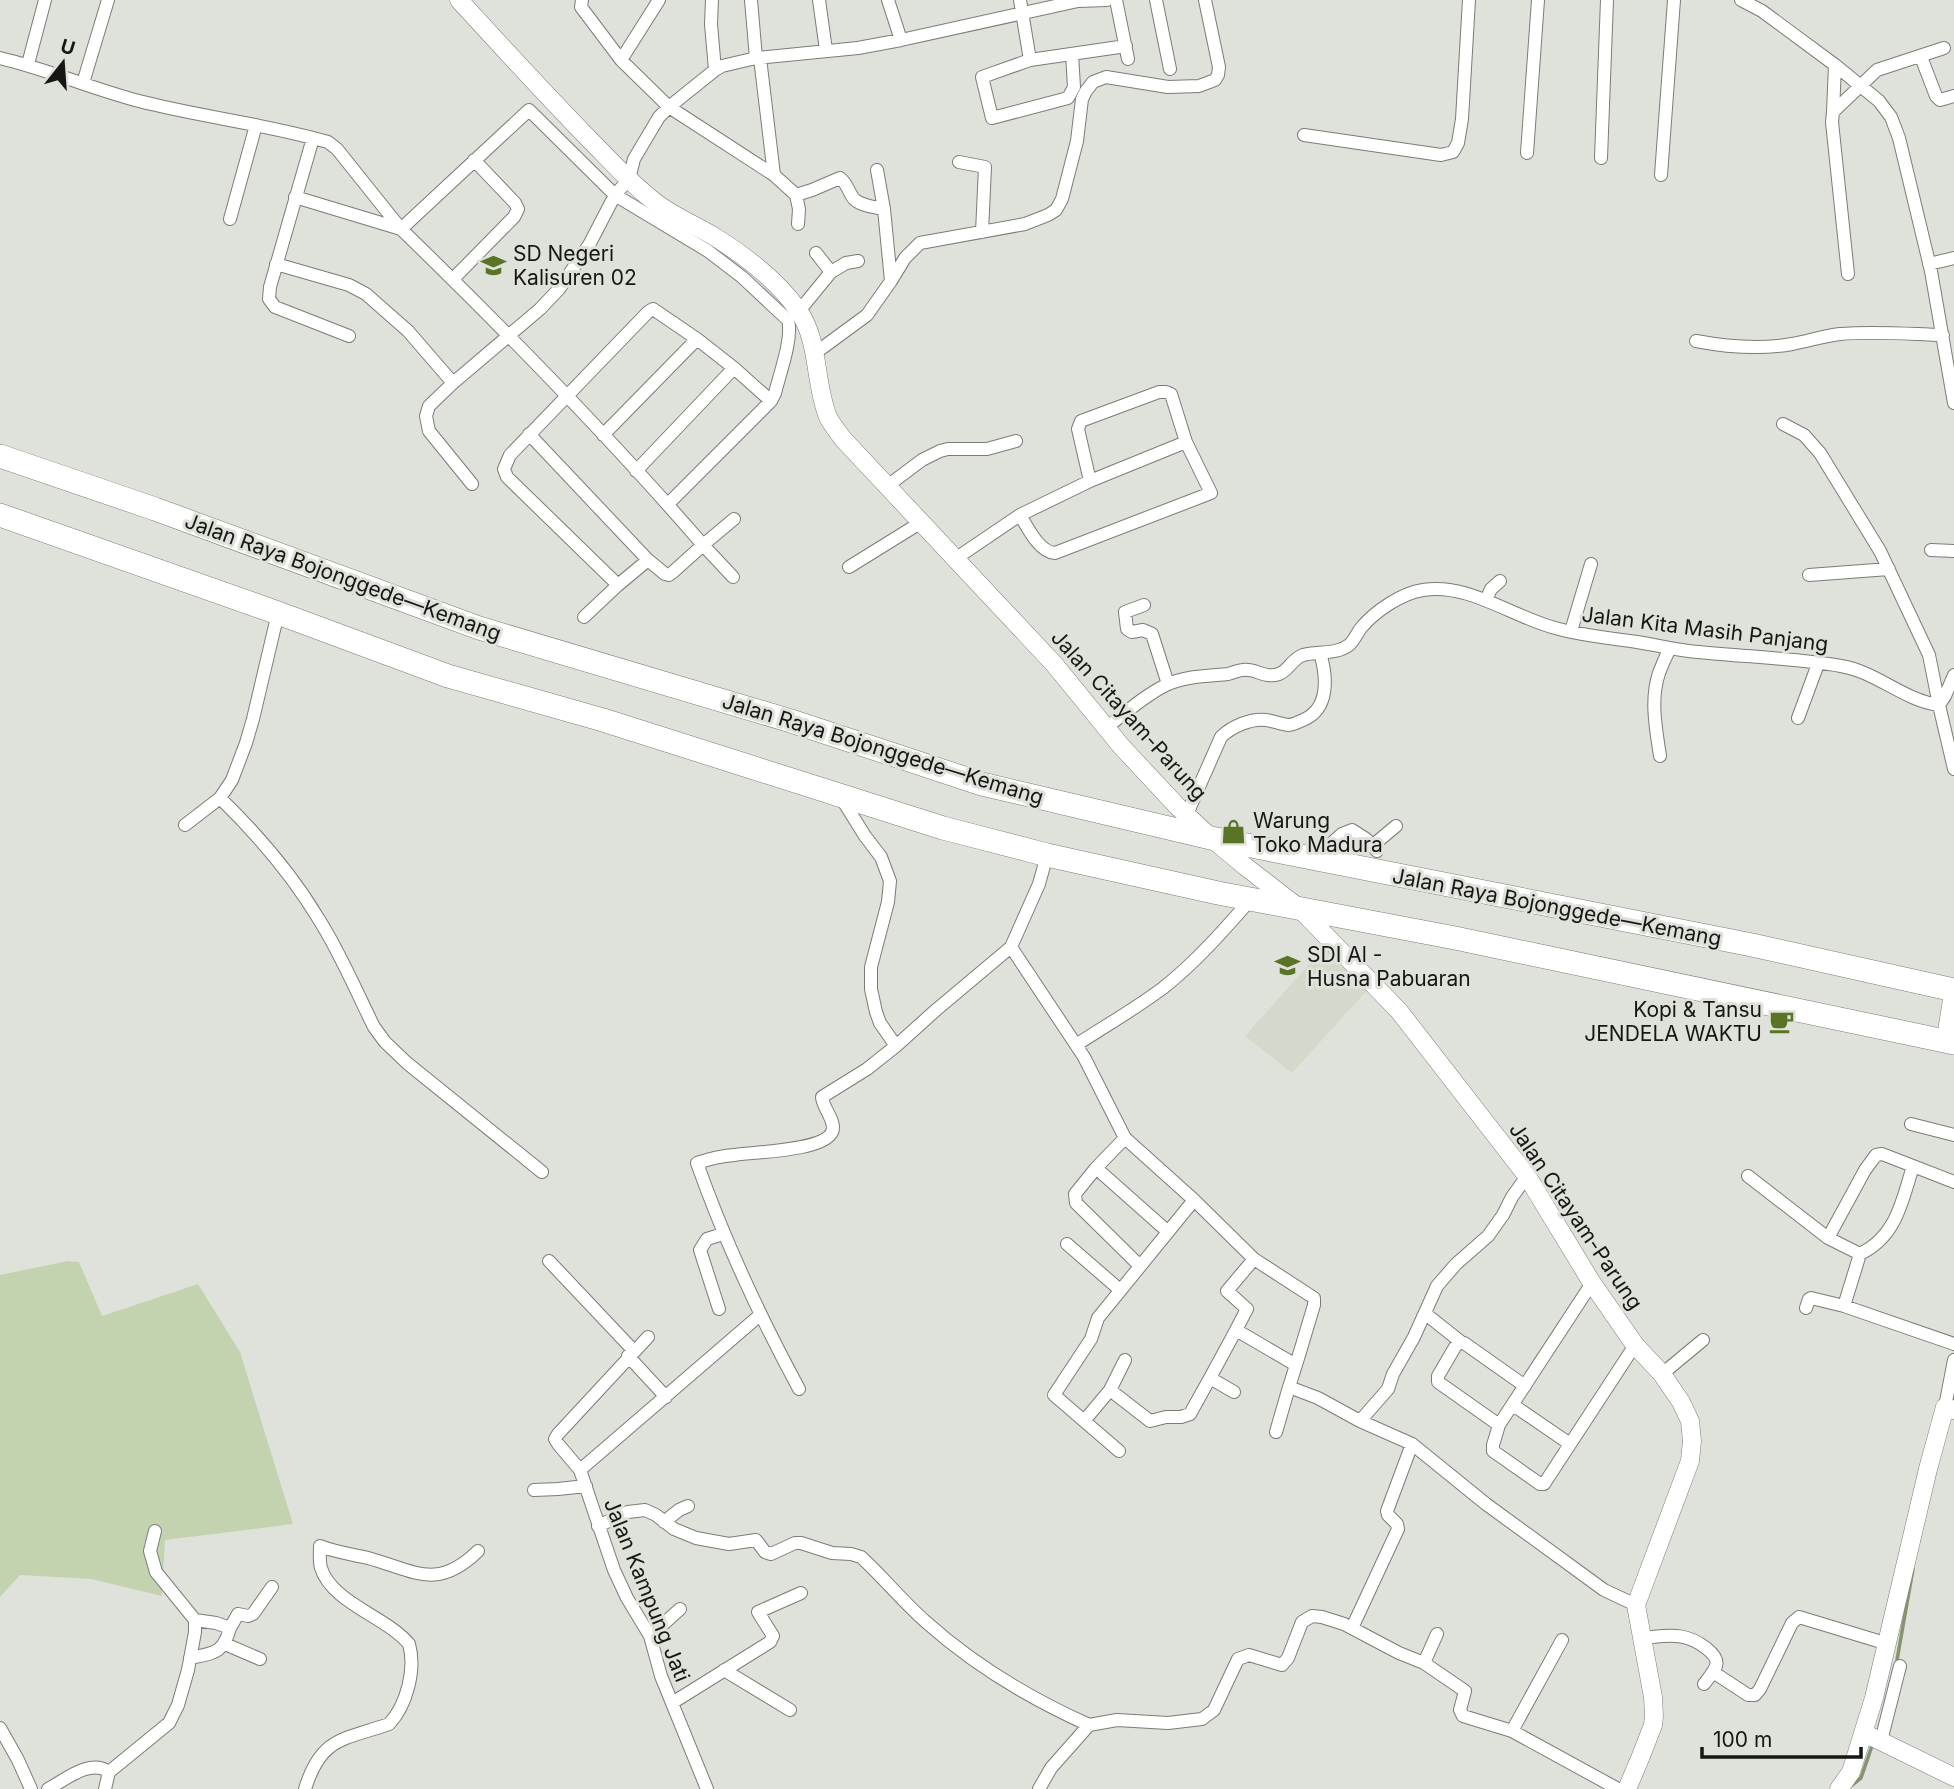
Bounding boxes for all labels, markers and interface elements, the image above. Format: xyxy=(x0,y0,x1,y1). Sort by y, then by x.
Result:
north arrow xyxy=(28,28,98,98)
text: U xyxy=(58,34,78,60)
place label: SD Negeri Kalisuren 02 xyxy=(513,241,637,290)
school or university icon: SD Negeri Kalisuren 02 xyxy=(479,251,507,279)
street label: Jalan Raya Bojonggede—Kemang xyxy=(181,508,505,646)
street label: Jalan Kita Masih Panjang xyxy=(1580,601,1830,657)
street label: Jalan Citayam-Parung xyxy=(1046,625,1212,805)
street label: Jalan Raya Bojonggede—Kemang xyxy=(719,688,1047,810)
place label: Warung Toko Madura xyxy=(1253,808,1383,857)
shop icon: Warung Toko Madura xyxy=(1219,818,1247,846)
street label: Jalan Raya Bojonggede—Kemang xyxy=(1390,863,1724,951)
place label: SDI Al - Husna Pabuaran xyxy=(1307,942,1471,991)
school or university icon: SDI Al - Husna Pabuaran xyxy=(1273,952,1301,980)
place label: Kopi & Tansu JENDELA WAKTU xyxy=(1584,997,1762,1046)
cafe icon: Kopi & Tansu JENDELA WAKTU xyxy=(1768,1007,1796,1035)
street label: Jalan Citayam-Parung xyxy=(1504,1118,1648,1314)
street label: Jalan Kampung Jati xyxy=(599,1495,695,1685)
scale bar xyxy=(1702,1716,1861,1760)
text: 100 m xyxy=(1713,1727,1772,1752)

